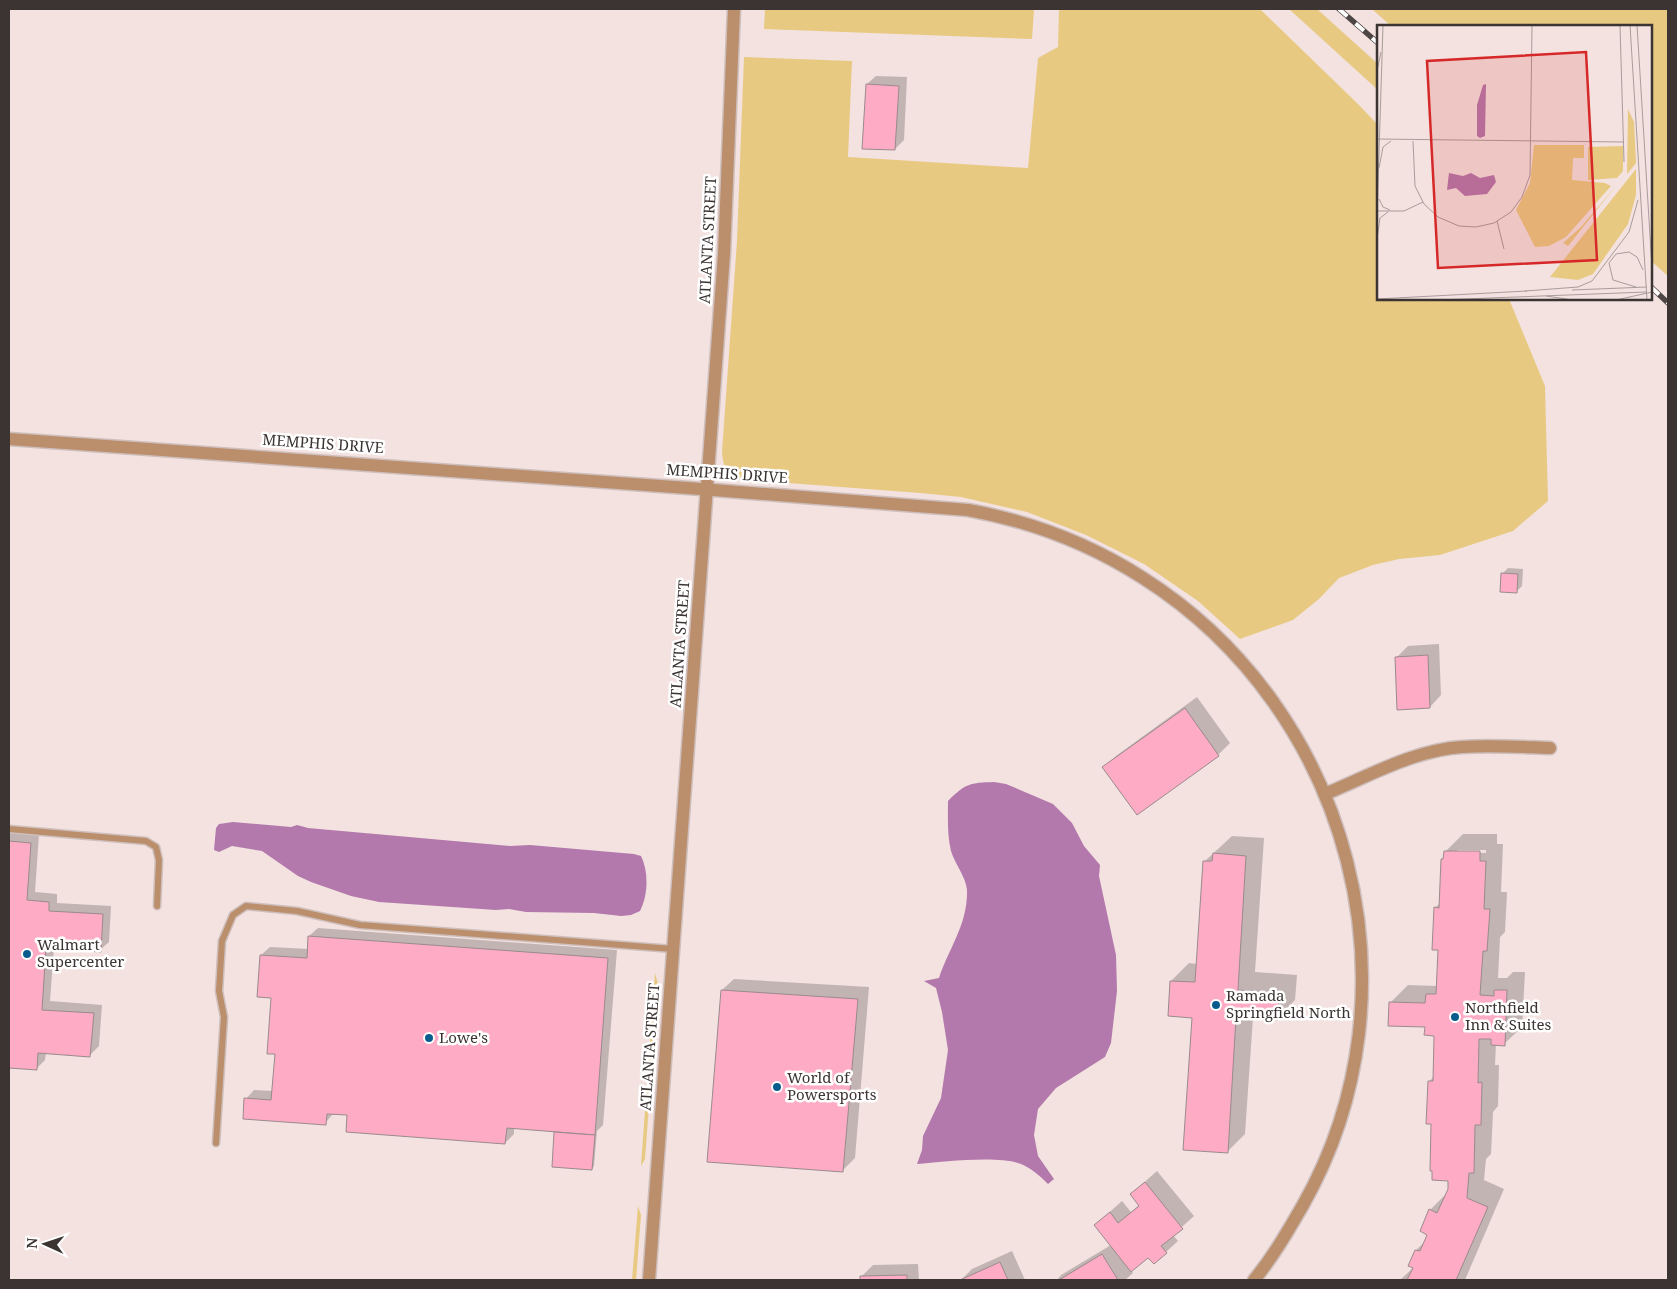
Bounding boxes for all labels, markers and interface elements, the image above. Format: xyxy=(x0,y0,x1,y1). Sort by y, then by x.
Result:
inset map xyxy=(1377,25,1652,300)
street label: ATLANTA STREET xyxy=(694,176,720,304)
street label: MEMPHIS DRIVE xyxy=(262,429,384,457)
street label: MEMPHIS DRIVE xyxy=(666,459,788,487)
street label: ATLANTA STREET xyxy=(665,579,693,708)
place label: Walmart Supercenter xyxy=(37,934,124,971)
marker: Walmart Supercenter xyxy=(21,948,33,960)
street label: ATLANTA STREET xyxy=(635,982,663,1111)
place label: Ramada Springfield North xyxy=(1226,985,1351,1022)
place label: Northfield Inn & Suites xyxy=(1465,997,1552,1034)
marker: Ramada Springfield North xyxy=(1210,999,1222,1011)
marker: Northfield Inn & Suites xyxy=(1449,1011,1461,1023)
place label: Lowe's xyxy=(439,1027,488,1047)
marker: Lowe's xyxy=(423,1032,435,1044)
place label: World of Powersports xyxy=(787,1067,877,1104)
marker: World of Powersports xyxy=(771,1081,783,1093)
north arrow xyxy=(20,1219,70,1269)
text: N xyxy=(22,1237,41,1249)

